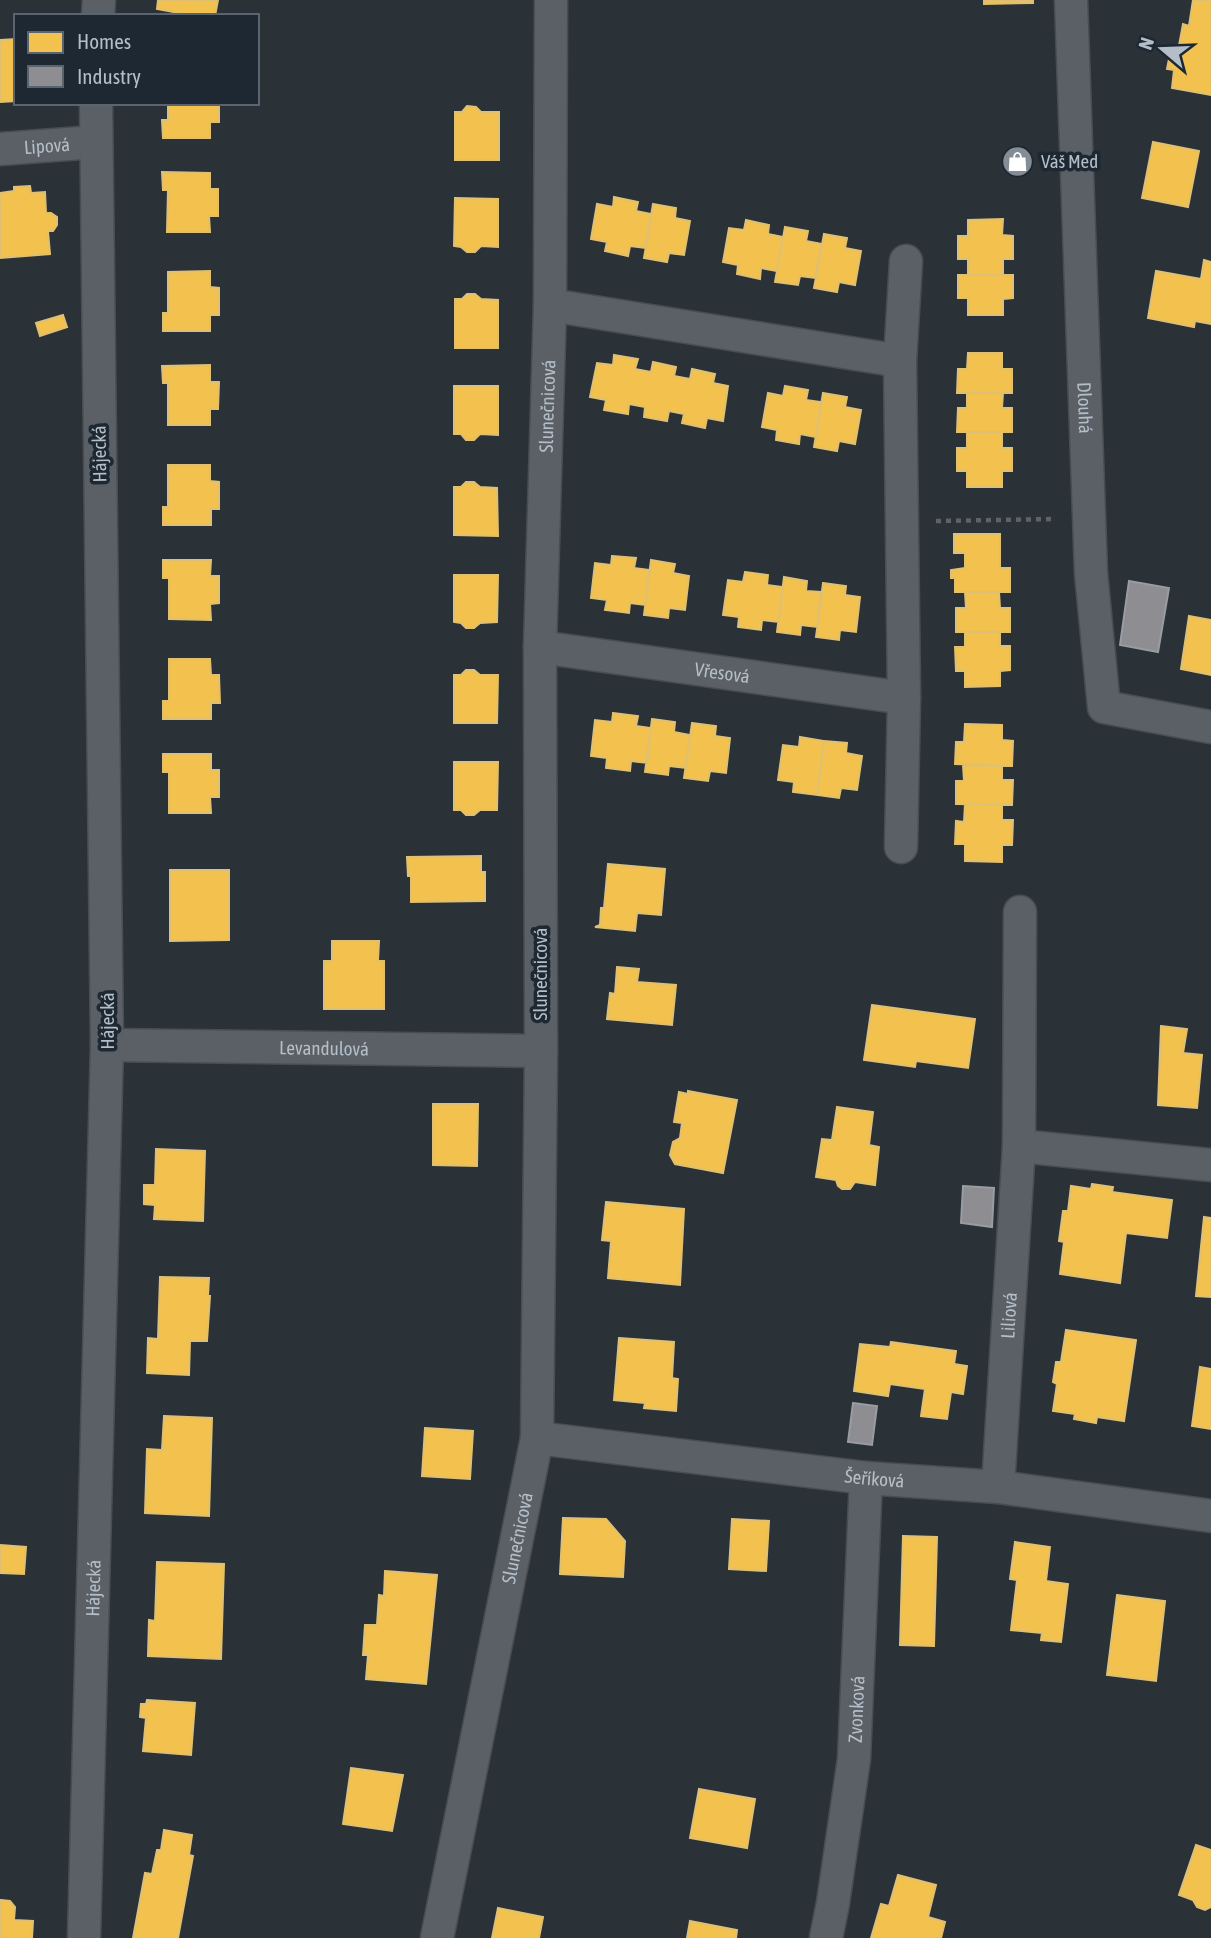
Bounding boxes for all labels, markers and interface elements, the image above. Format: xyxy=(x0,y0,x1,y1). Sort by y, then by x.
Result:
legend xyxy=(14,14,259,105)
north arrow xyxy=(1127,14,1197,84)
text: Homes xyxy=(77,29,131,53)
text: N xyxy=(1134,35,1158,52)
text: Industry xyxy=(77,64,141,88)
street label: Lipová xyxy=(23,133,71,158)
shop icon: Váš Med xyxy=(1001,144,1035,178)
place label: Váš Med xyxy=(1041,150,1098,172)
street label: Slunečnicová xyxy=(535,359,559,453)
street label: Dlouhá xyxy=(1073,382,1097,434)
street label: Hájecká xyxy=(88,425,110,483)
street label: Vřesová xyxy=(693,658,751,687)
street label: Slunečnicová xyxy=(529,928,551,1020)
street label: Hájecká xyxy=(96,992,118,1050)
street label: Levandulová xyxy=(279,1036,369,1060)
street label: Liliová xyxy=(996,1291,1021,1339)
street label: Šeříková xyxy=(843,1465,905,1492)
street label: Slunečnicová xyxy=(497,1490,537,1586)
street label: Hájecká xyxy=(81,1559,105,1617)
street label: Zvonková xyxy=(844,1675,869,1743)

